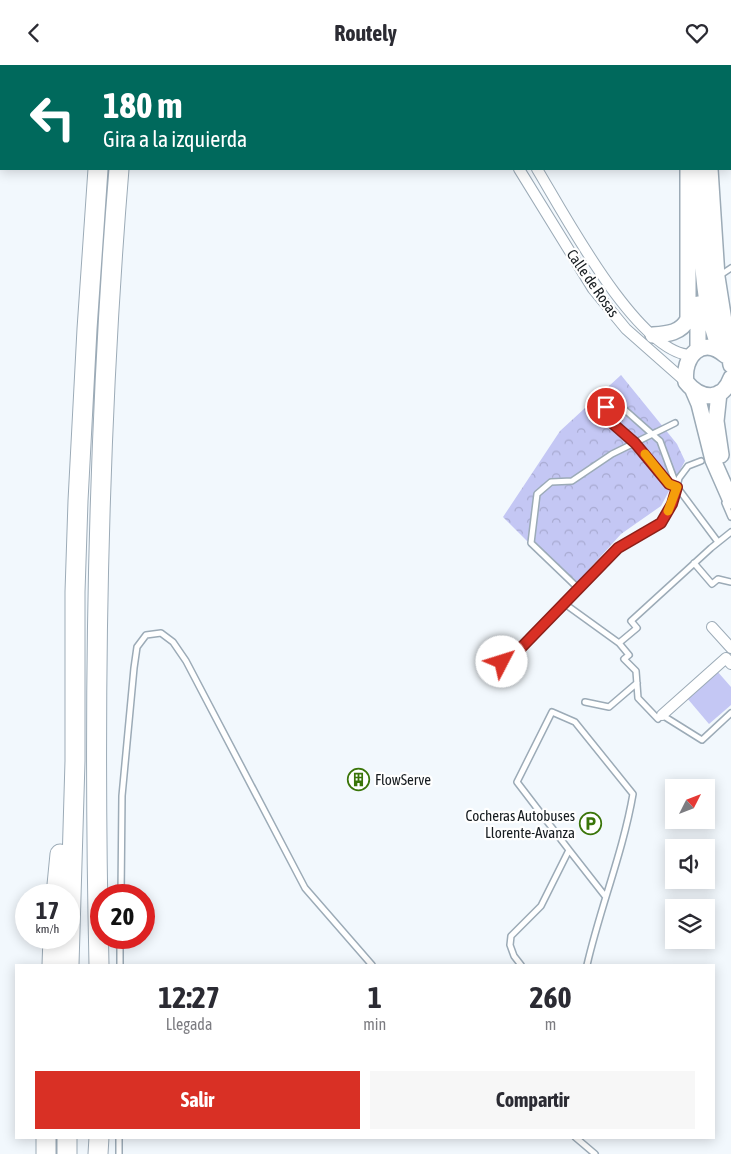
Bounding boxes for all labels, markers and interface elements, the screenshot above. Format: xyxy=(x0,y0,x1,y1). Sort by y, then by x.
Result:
icon: back xyxy=(20,19,48,47)
icon: heart xyxy=(683,19,711,47)
text: Routely xyxy=(334,20,397,46)
icon: left xyxy=(20,85,85,150)
text: 180 m xyxy=(103,85,182,125)
text: Gira a la izquierda xyxy=(103,126,247,152)
street label: Calle de Rosas xyxy=(564,246,622,320)
pin xyxy=(585,386,627,428)
icon: arrive xyxy=(592,393,620,421)
position arrow xyxy=(475,635,527,687)
building icon: FlowServe xyxy=(347,767,371,791)
place label: FlowServe xyxy=(375,771,431,788)
north arrow xyxy=(665,779,715,829)
map controls xyxy=(665,779,715,949)
place label: Cocheras Autobuses Llorente-Avanza xyxy=(466,807,575,841)
parking icon: Cocheras Autobuses Llorente-Avanza xyxy=(579,812,603,836)
button: sound xyxy=(665,839,715,889)
speed limit sign: 20 xyxy=(90,884,155,949)
text: 17 xyxy=(36,896,59,924)
button: layers xyxy=(665,899,715,949)
text: km/h xyxy=(36,922,59,936)
text: 12:27 xyxy=(158,980,220,1014)
text: 1 xyxy=(368,980,382,1014)
text: 260 xyxy=(529,980,572,1014)
text: Llegada xyxy=(166,1015,212,1033)
text: min xyxy=(363,1015,386,1033)
text: m xyxy=(545,1015,556,1033)
button: Salir xyxy=(35,1071,360,1129)
button: Compartir xyxy=(370,1071,695,1129)

